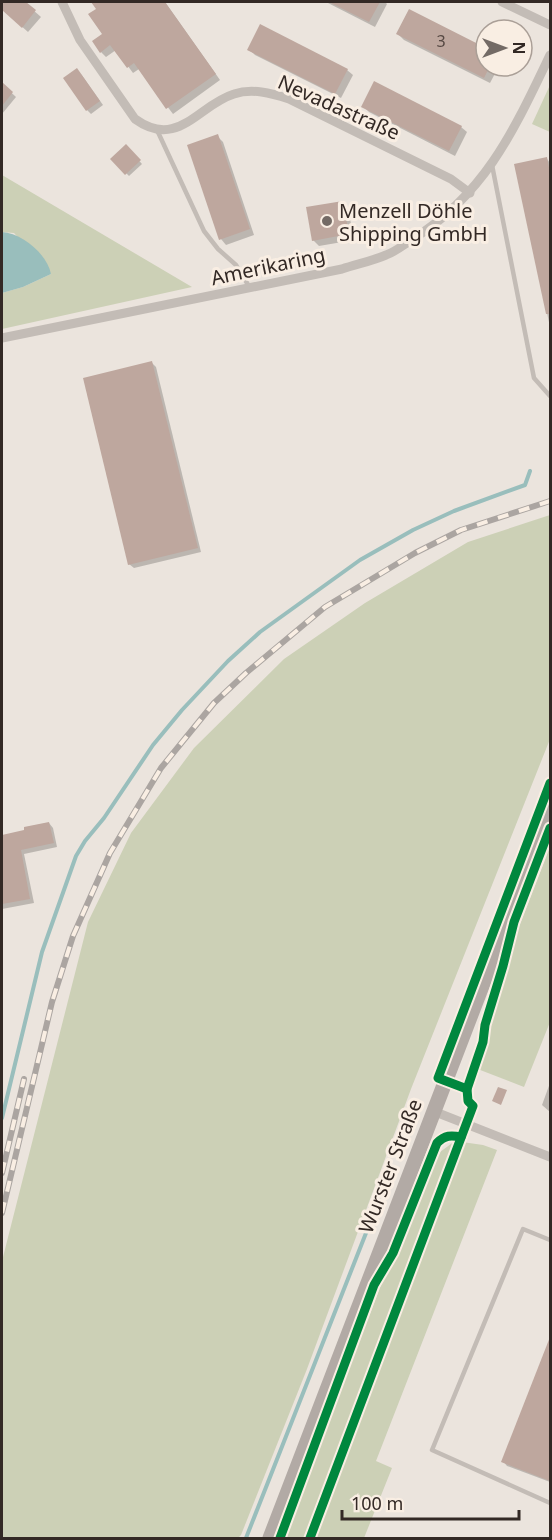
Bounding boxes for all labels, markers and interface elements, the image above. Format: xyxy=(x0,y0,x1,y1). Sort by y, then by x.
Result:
north arrow xyxy=(474,18,534,78)
house number: 3 xyxy=(436,30,446,52)
text: N xyxy=(508,41,530,55)
street label: Nevadastraße xyxy=(274,68,404,146)
place label: Menzell Döhle Shipping GmbH xyxy=(339,197,488,247)
marker: Menzell Döhle Shipping GmbH xyxy=(320,214,334,228)
street label: Amerikaring xyxy=(208,241,328,291)
street label: Wurster Straße xyxy=(352,1095,428,1237)
scale bar xyxy=(342,1483,519,1521)
text: 100 m xyxy=(351,1491,403,1515)

